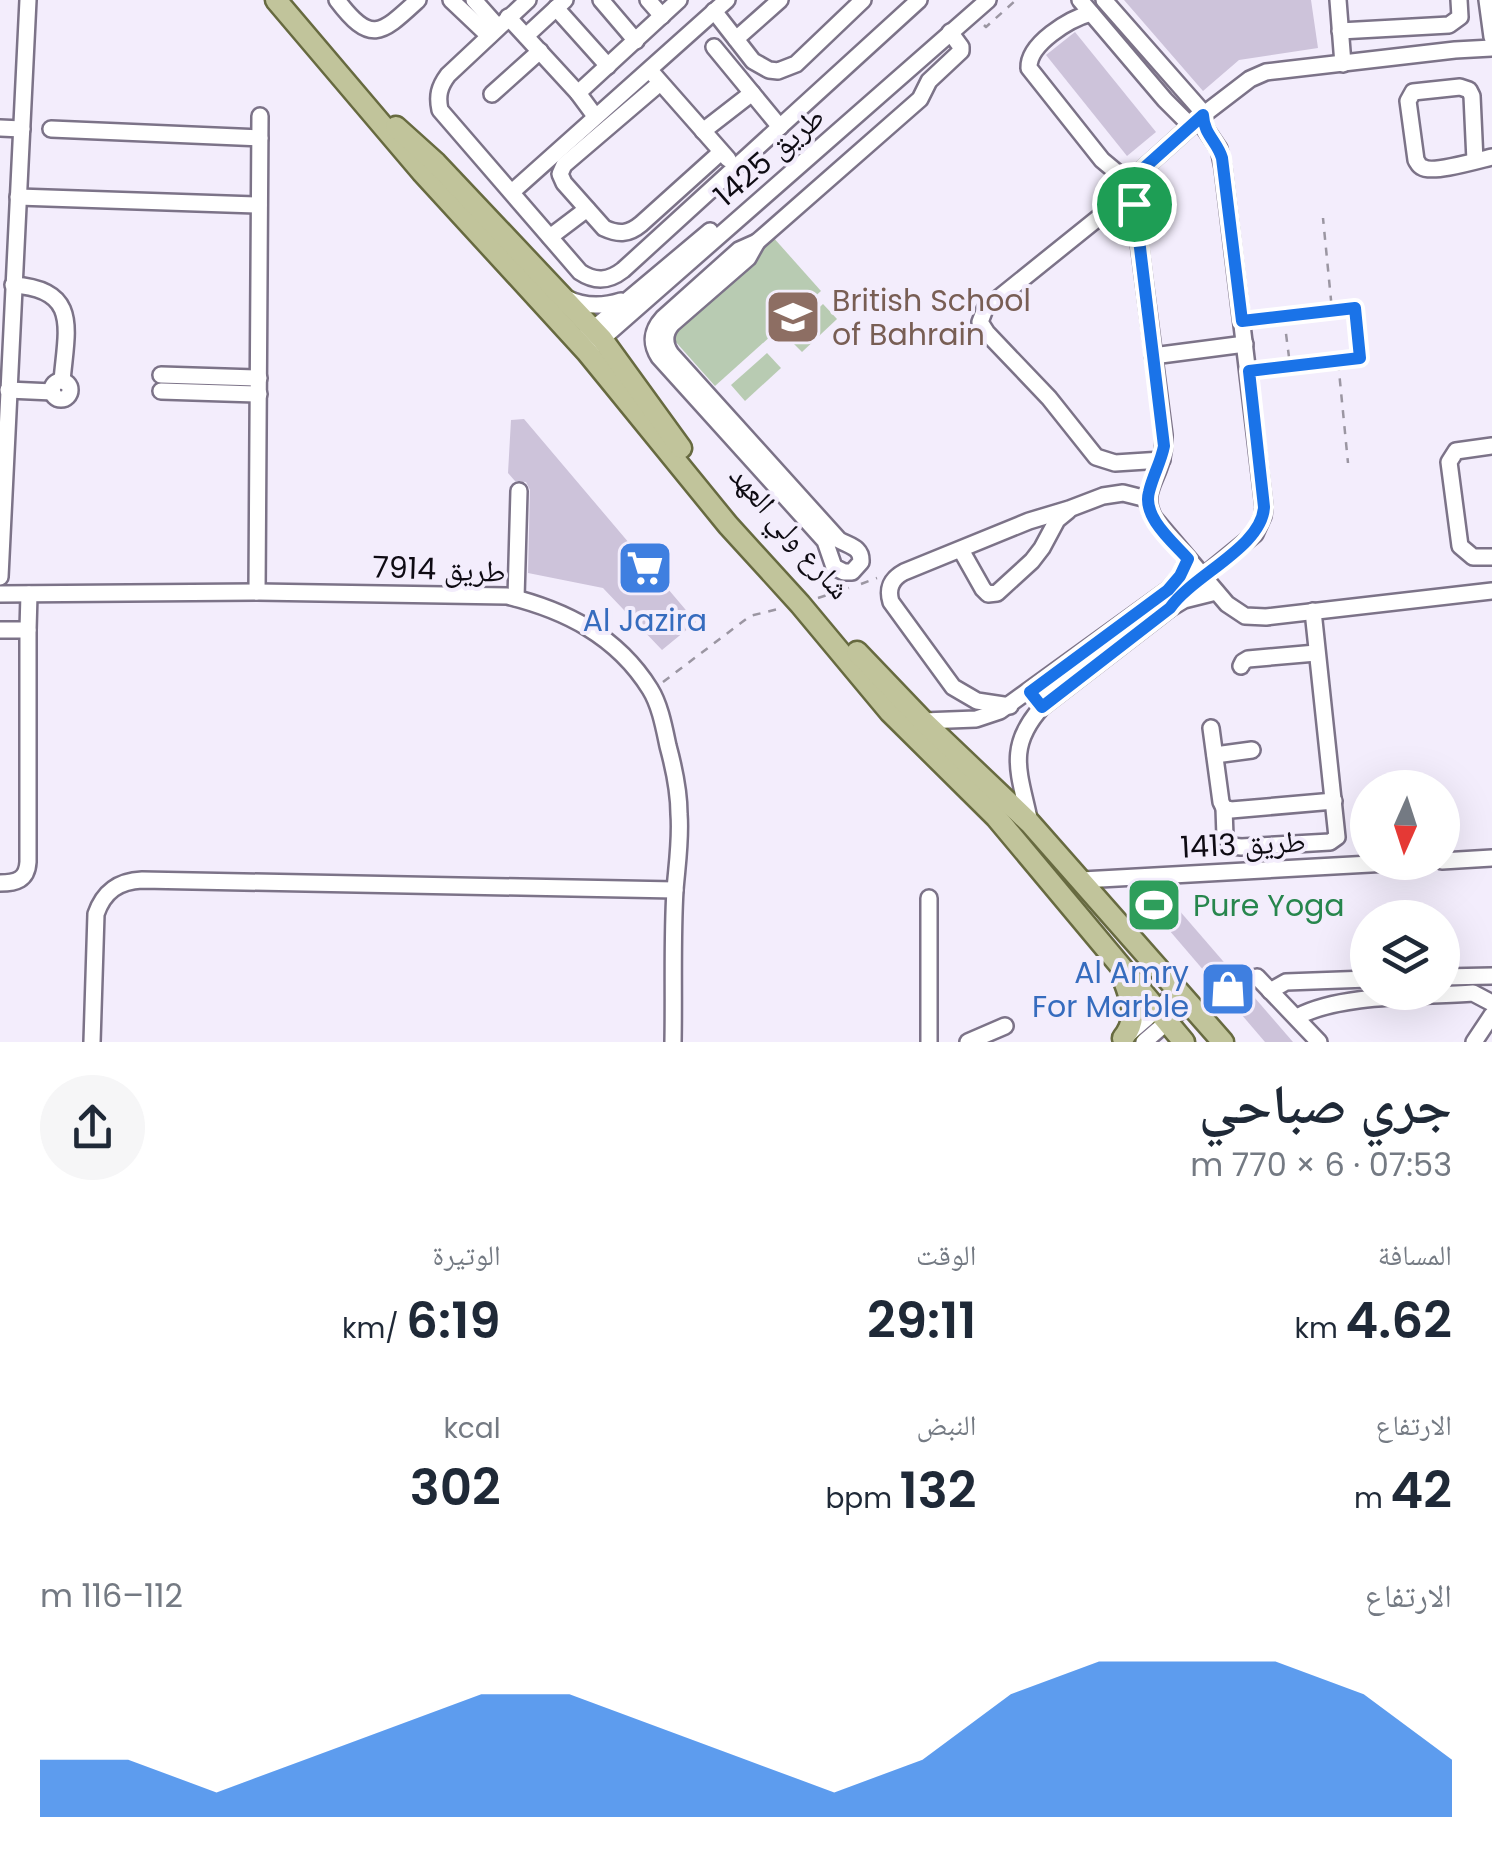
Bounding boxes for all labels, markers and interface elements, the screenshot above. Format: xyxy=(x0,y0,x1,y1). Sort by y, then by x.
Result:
street label: طريق 1425 xyxy=(704,96,834,216)
pin xyxy=(1092,162,1177,247)
icon: arrive xyxy=(1107,177,1162,232)
place label: British School of Bahrain xyxy=(832,279,1031,356)
school or university icon: British School of Bahrain xyxy=(763,287,823,347)
street label: شارع ولي العهد xyxy=(717,455,861,610)
supermarket icon: Al Jazira xyxy=(615,538,675,598)
street label: طريق 7914 xyxy=(372,545,506,593)
place label: Al Jazira xyxy=(583,599,707,642)
north arrow xyxy=(1350,770,1460,880)
map controls xyxy=(1350,770,1460,1010)
street label: طريق 1413 xyxy=(1179,819,1307,869)
sports icon: Pure Yoga xyxy=(1124,875,1184,935)
place label: Pure Yoga xyxy=(1193,884,1345,927)
button: layers xyxy=(1350,900,1460,1010)
place label: Al Amry For Marble xyxy=(1032,951,1189,1028)
shop icon: Al Amry For Marble xyxy=(1198,959,1258,1019)
text: جري صباحي xyxy=(1199,1065,1452,1142)
button: share xyxy=(40,1075,145,1180)
text: 07:53 · 6 × 770 m xyxy=(1190,1142,1452,1187)
text: الوتيرة xyxy=(433,1236,501,1275)
text: الوقت xyxy=(916,1236,976,1275)
text: المسافة xyxy=(1378,1236,1452,1275)
text: 6:19 xyxy=(406,1285,501,1356)
text: 29:11 xyxy=(867,1285,976,1356)
text: 4.62 xyxy=(1345,1285,1452,1356)
text: /km xyxy=(342,1309,406,1348)
text: km xyxy=(1295,1309,1345,1348)
text: النبض xyxy=(917,1406,976,1445)
text: الارتفاع xyxy=(1376,1406,1452,1445)
text: kcal xyxy=(443,1409,501,1448)
text: 302 xyxy=(410,1452,501,1523)
text: 132 xyxy=(900,1455,976,1526)
text: 42 xyxy=(1390,1455,1452,1526)
text: bpm xyxy=(825,1479,900,1518)
text: m xyxy=(1354,1479,1390,1518)
text: 112–116 m xyxy=(40,1573,183,1618)
text: الارتفاع xyxy=(1365,1573,1452,1618)

